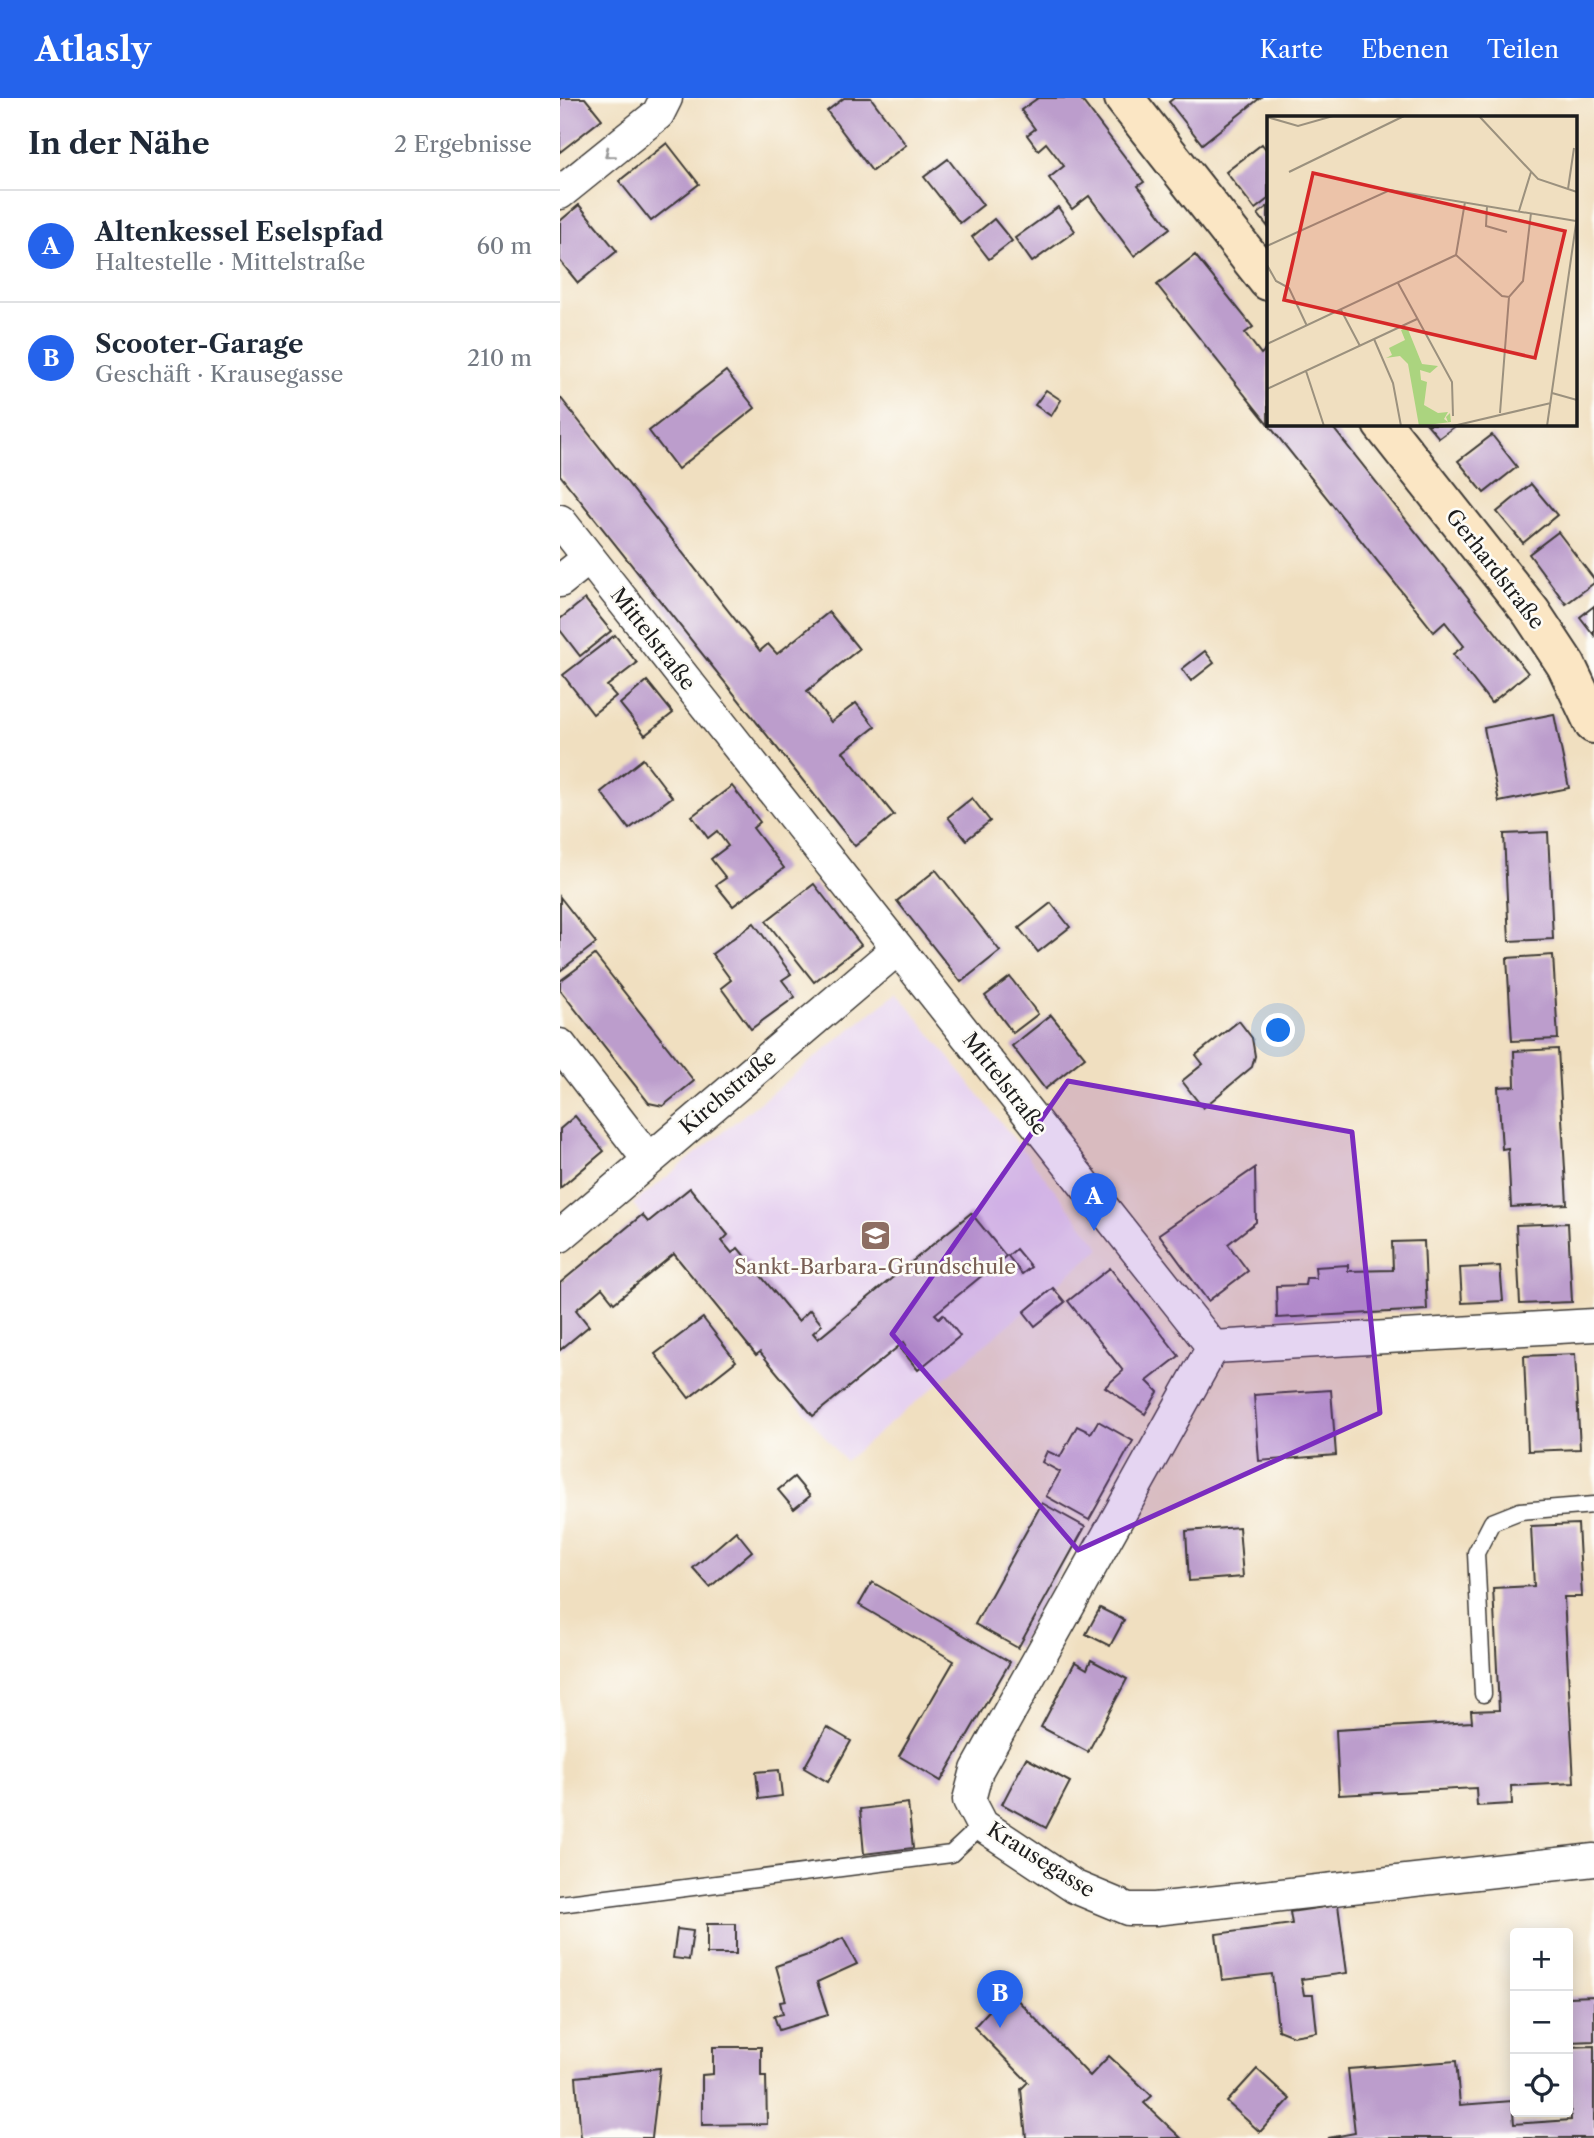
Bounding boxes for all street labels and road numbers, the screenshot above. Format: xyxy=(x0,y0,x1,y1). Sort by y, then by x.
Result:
street label: Gerhardstraße xyxy=(1441,504,1550,634)
street label: Mittelstraße xyxy=(606,583,701,695)
street label: Mittelstraße xyxy=(958,1028,1053,1140)
street label: Kirchstraße xyxy=(674,1044,781,1139)
street label: Krausegasse xyxy=(983,1817,1100,1903)

